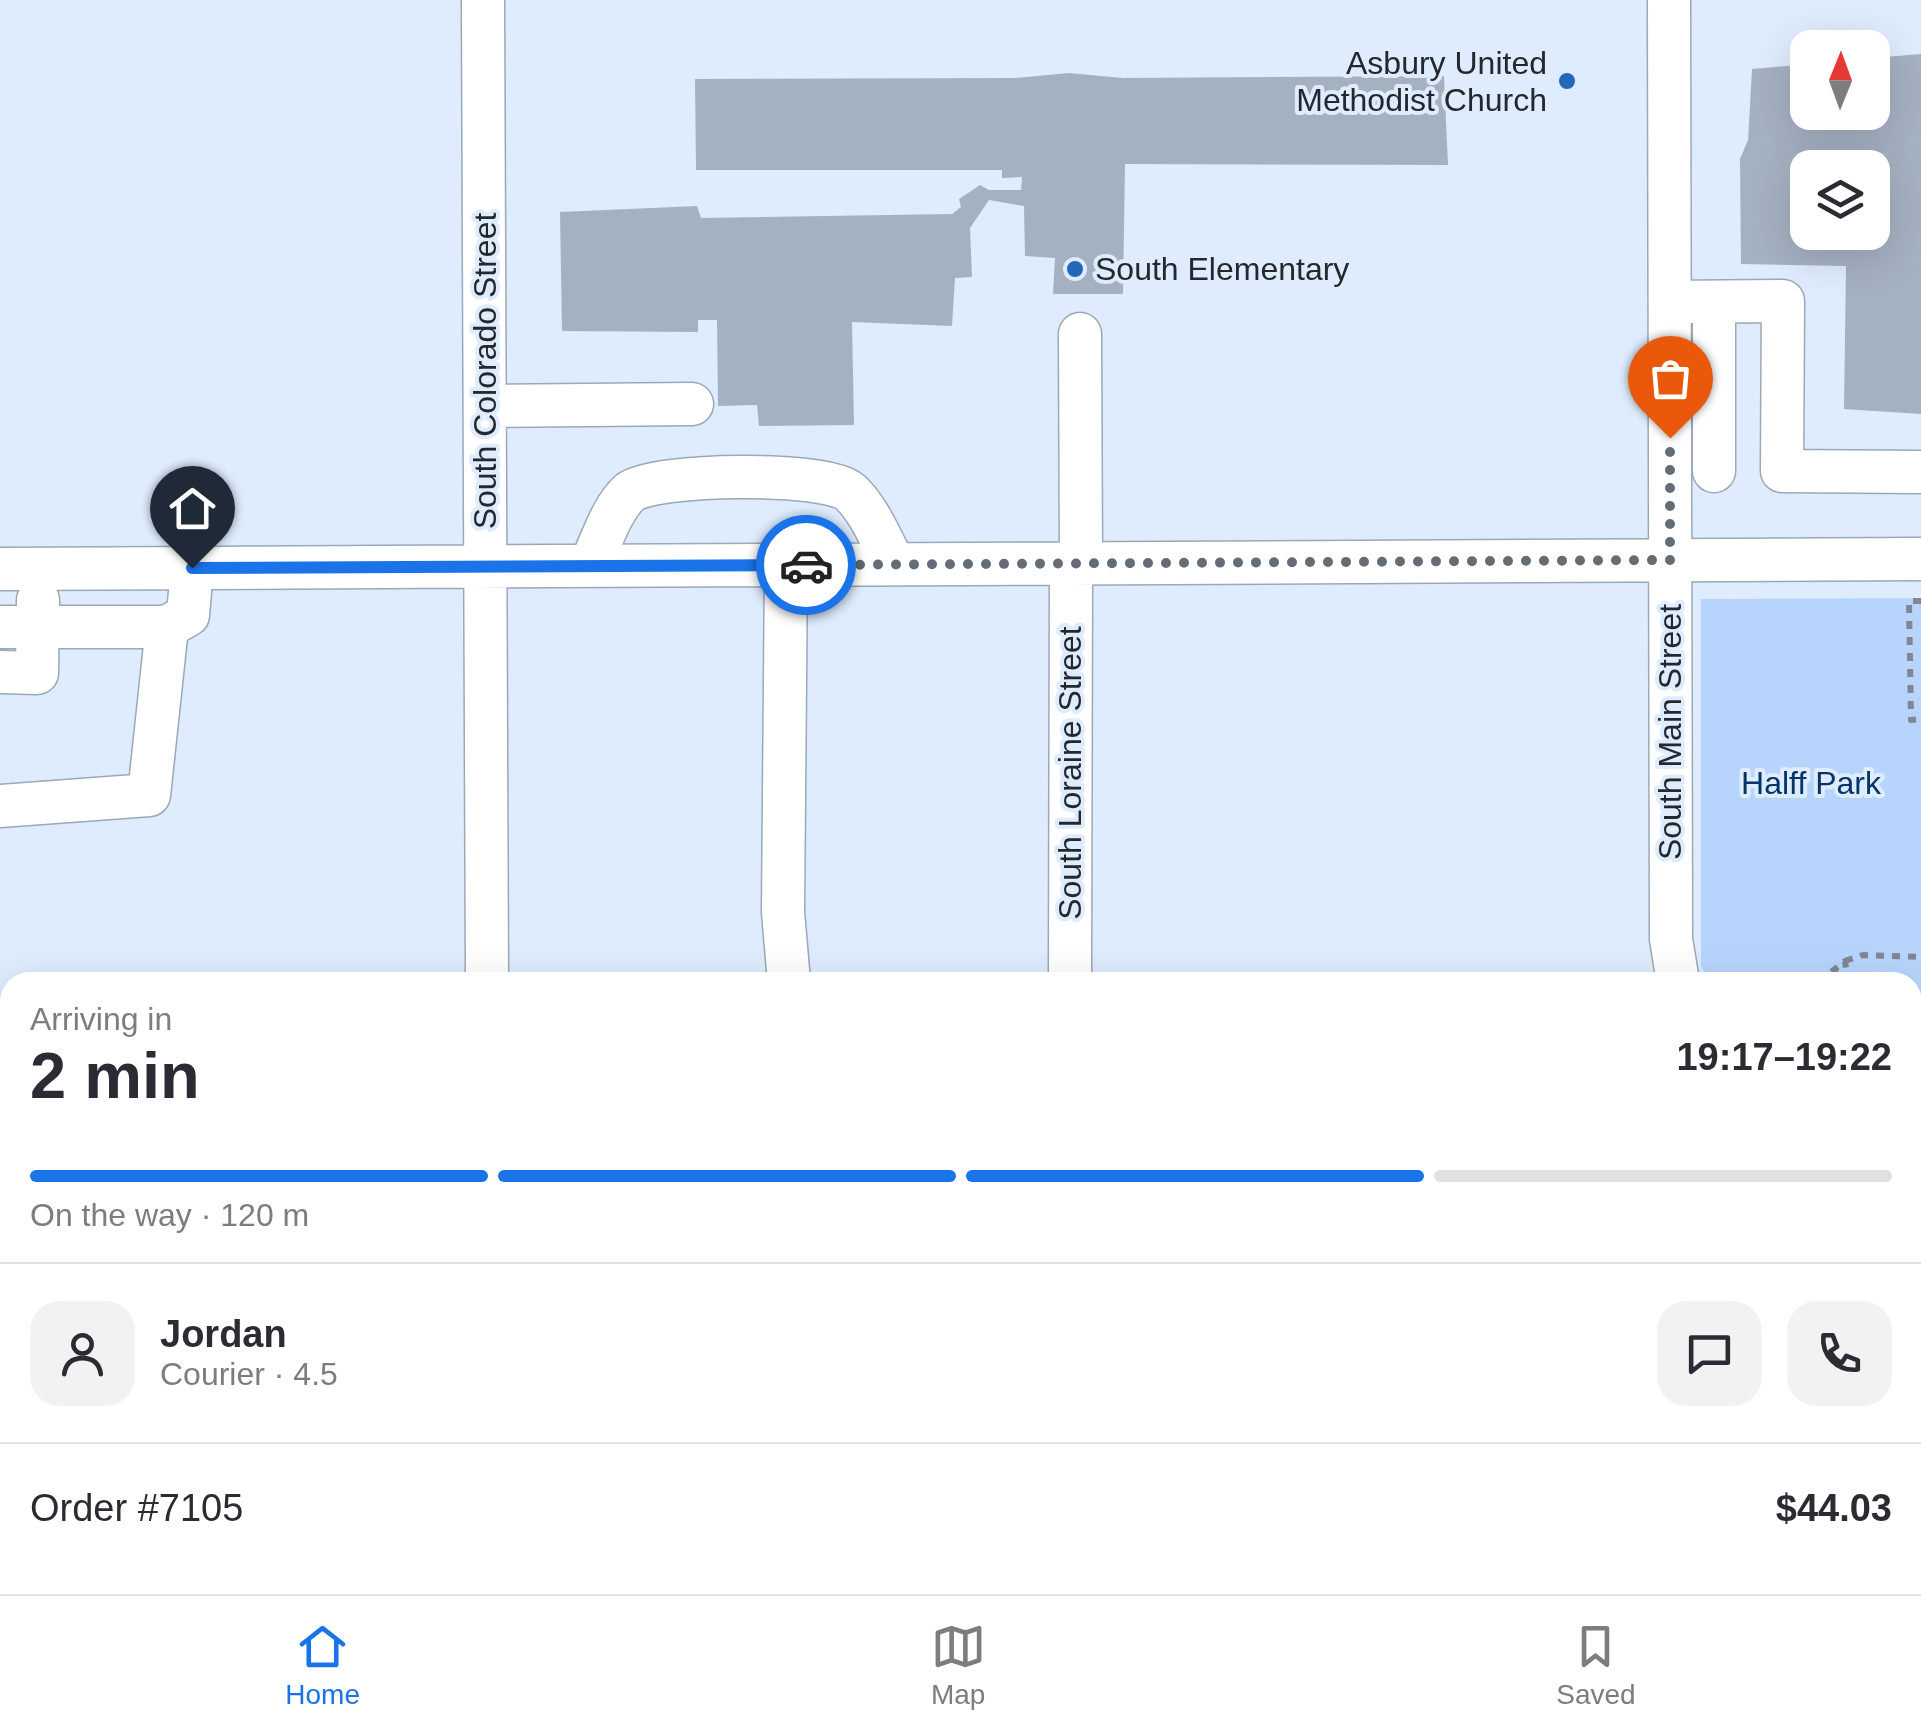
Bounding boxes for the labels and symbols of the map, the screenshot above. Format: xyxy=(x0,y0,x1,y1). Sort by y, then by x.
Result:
north arrow xyxy=(1790,30,1890,130)
place label: Asbury United Methodist Church xyxy=(1296,45,1547,118)
marker: Asbury United Methodist Church xyxy=(1556,70,1578,92)
street label: South Colorado Street xyxy=(467,213,503,529)
place label: South Elementary xyxy=(1095,251,1349,287)
marker: South Elementary xyxy=(1064,258,1086,280)
pin xyxy=(1628,336,1713,439)
pin xyxy=(150,466,235,569)
courier xyxy=(756,515,856,615)
street label: South Main Street xyxy=(1652,604,1688,860)
street label: South Loraine Street xyxy=(1052,626,1088,920)
park label: Halff Park xyxy=(1741,765,1882,801)

